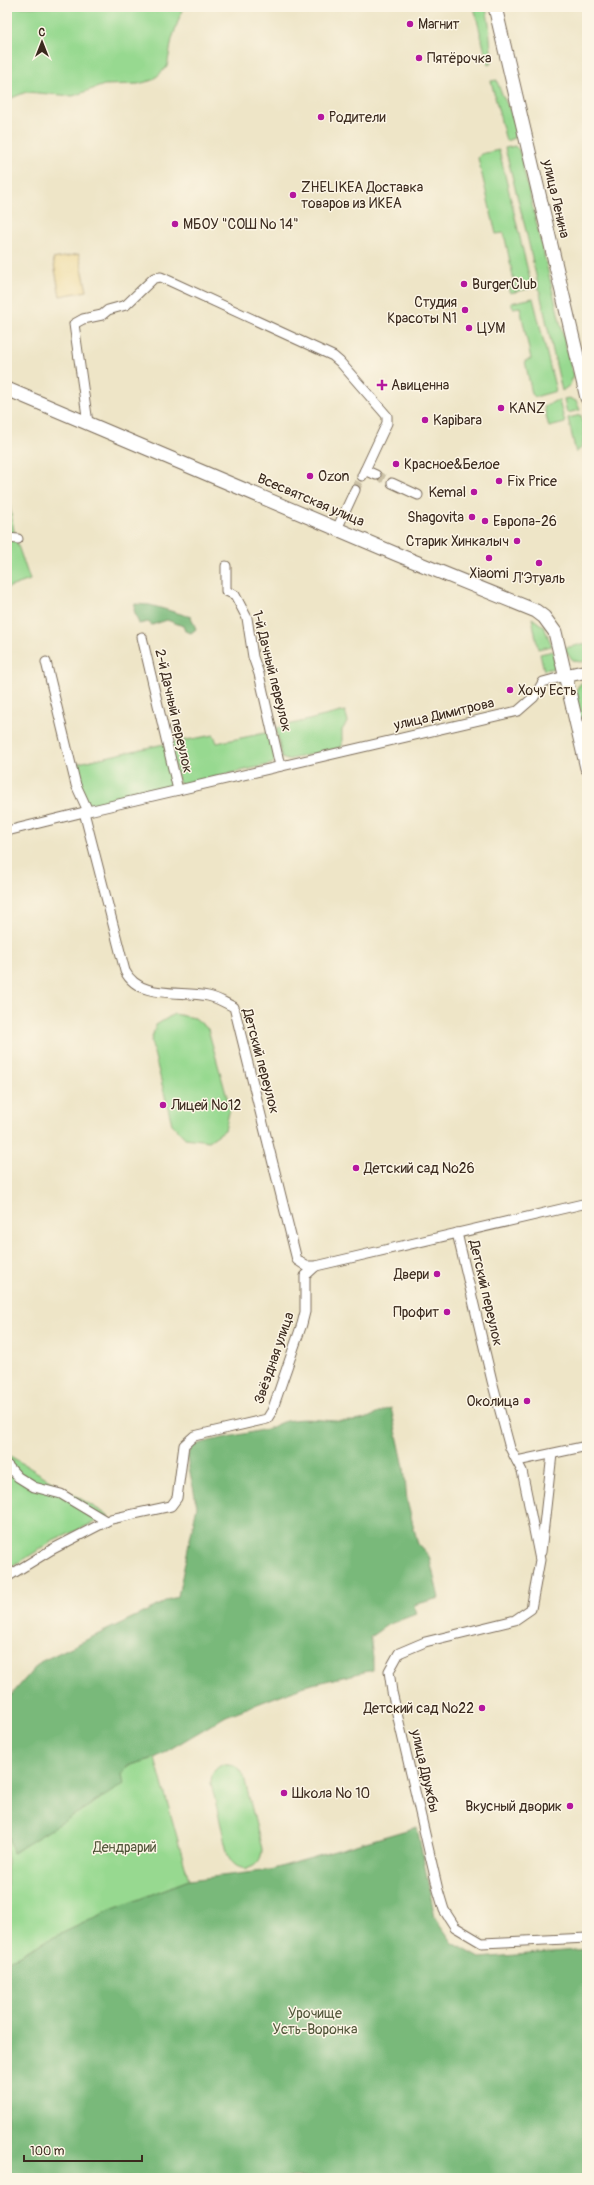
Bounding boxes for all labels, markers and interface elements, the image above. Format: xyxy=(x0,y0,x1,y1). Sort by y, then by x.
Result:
place label: Магнит xyxy=(418,16,460,33)
marker: Магнит xyxy=(405,19,415,29)
north arrow xyxy=(22,22,62,62)
text: С xyxy=(39,26,46,39)
place label: Пятёрочка xyxy=(427,50,491,67)
marker: Пятёрочка xyxy=(414,53,424,63)
place label: Родители xyxy=(329,109,386,126)
marker: Родители xyxy=(316,112,326,122)
street label: улица Ленина xyxy=(539,157,573,240)
place label: ZHELIKEA Доставка товаров из ИКЕА xyxy=(301,179,423,212)
marker: ZHELIKEA Доставка товаров из ИКЕА xyxy=(288,190,298,200)
place label: МБОУ "СОШ № 14" xyxy=(183,216,299,233)
marker: МБОУ "СОШ № 14" xyxy=(170,219,180,229)
place label: BurgerClub xyxy=(472,276,537,293)
marker: BurgerClub xyxy=(459,279,469,289)
place label: Студия Красоты N1 xyxy=(387,294,457,327)
marker: Студия Красоты N1 xyxy=(460,305,470,315)
place label: ЦУМ xyxy=(477,320,505,337)
marker: ЦУМ xyxy=(464,323,474,333)
place label: Авиценна xyxy=(391,377,449,394)
marker: Авиценна xyxy=(376,379,388,391)
place label: KANZ xyxy=(509,400,546,417)
marker: KANZ xyxy=(496,403,506,413)
place label: Kapibara xyxy=(433,412,482,429)
marker: Kapibara xyxy=(420,415,430,425)
place label: Красное&Белое xyxy=(404,456,500,473)
marker: Красное&Белое xyxy=(391,459,401,469)
place label: Ozon xyxy=(318,468,350,485)
street label: Всесвятская улица xyxy=(255,470,367,530)
marker: Ozon xyxy=(305,471,315,481)
place label: Fix Price xyxy=(507,473,557,490)
marker: Fix Price xyxy=(494,476,504,486)
place label: Kemal xyxy=(429,484,466,501)
marker: Kemal xyxy=(469,487,479,497)
place label: Shagovita xyxy=(407,509,464,526)
marker: Shagovita xyxy=(467,512,477,522)
place label: Европа-26 xyxy=(493,513,557,530)
marker: Европа-26 xyxy=(480,516,490,526)
place label: Старик Хинкалыч xyxy=(406,533,509,550)
marker: Старик Хинкалыч xyxy=(512,536,522,546)
marker: Xiaomi xyxy=(484,553,494,563)
marker: Л'Этуаль xyxy=(534,558,544,568)
place label: Xiaomi xyxy=(470,565,509,582)
place label: Л'Этуаль xyxy=(512,570,565,587)
street label: 1-й Дачный переулок xyxy=(249,609,295,733)
street label: 2-й Дачный переулок xyxy=(151,647,197,775)
place label: Хочу Есть xyxy=(518,682,577,699)
marker: Хочу Есть xyxy=(505,685,515,695)
street label: улица Димитрова xyxy=(391,694,496,734)
street label: Детский переулок xyxy=(239,1006,283,1115)
place label: Лицей №12 xyxy=(170,1097,242,1114)
marker: Лицей №12 xyxy=(158,1100,168,1110)
place label: Детский сад №26 xyxy=(363,1160,475,1177)
marker: Детский сад №26 xyxy=(351,1163,361,1173)
street label: Детский переулок xyxy=(465,1237,506,1348)
place label: Двери xyxy=(393,1266,429,1283)
marker: Двери xyxy=(432,1269,442,1279)
place label: Профит xyxy=(393,1304,439,1321)
marker: Профит xyxy=(442,1307,452,1317)
street label: Звёздная улица xyxy=(250,1310,298,1406)
place label: Околица xyxy=(466,1393,519,1410)
marker: Околица xyxy=(522,1396,532,1406)
place label: Детский сад №22 xyxy=(363,1700,474,1717)
marker: Детский сад №22 xyxy=(477,1703,487,1713)
street label: улица Дружбы xyxy=(407,1727,443,1814)
place label: Школа № 10 xyxy=(292,1785,370,1802)
marker: Школа № 10 xyxy=(279,1788,289,1798)
place label: Вкусный дворик xyxy=(465,1798,562,1815)
marker: Вкусный дворик xyxy=(565,1801,575,1811)
park label: Дендрарий xyxy=(92,1839,157,1856)
park label: Урочище Усть-Воронка xyxy=(273,2005,357,2038)
scale bar xyxy=(24,2137,142,2163)
text: 100 m xyxy=(30,2144,65,2159)

